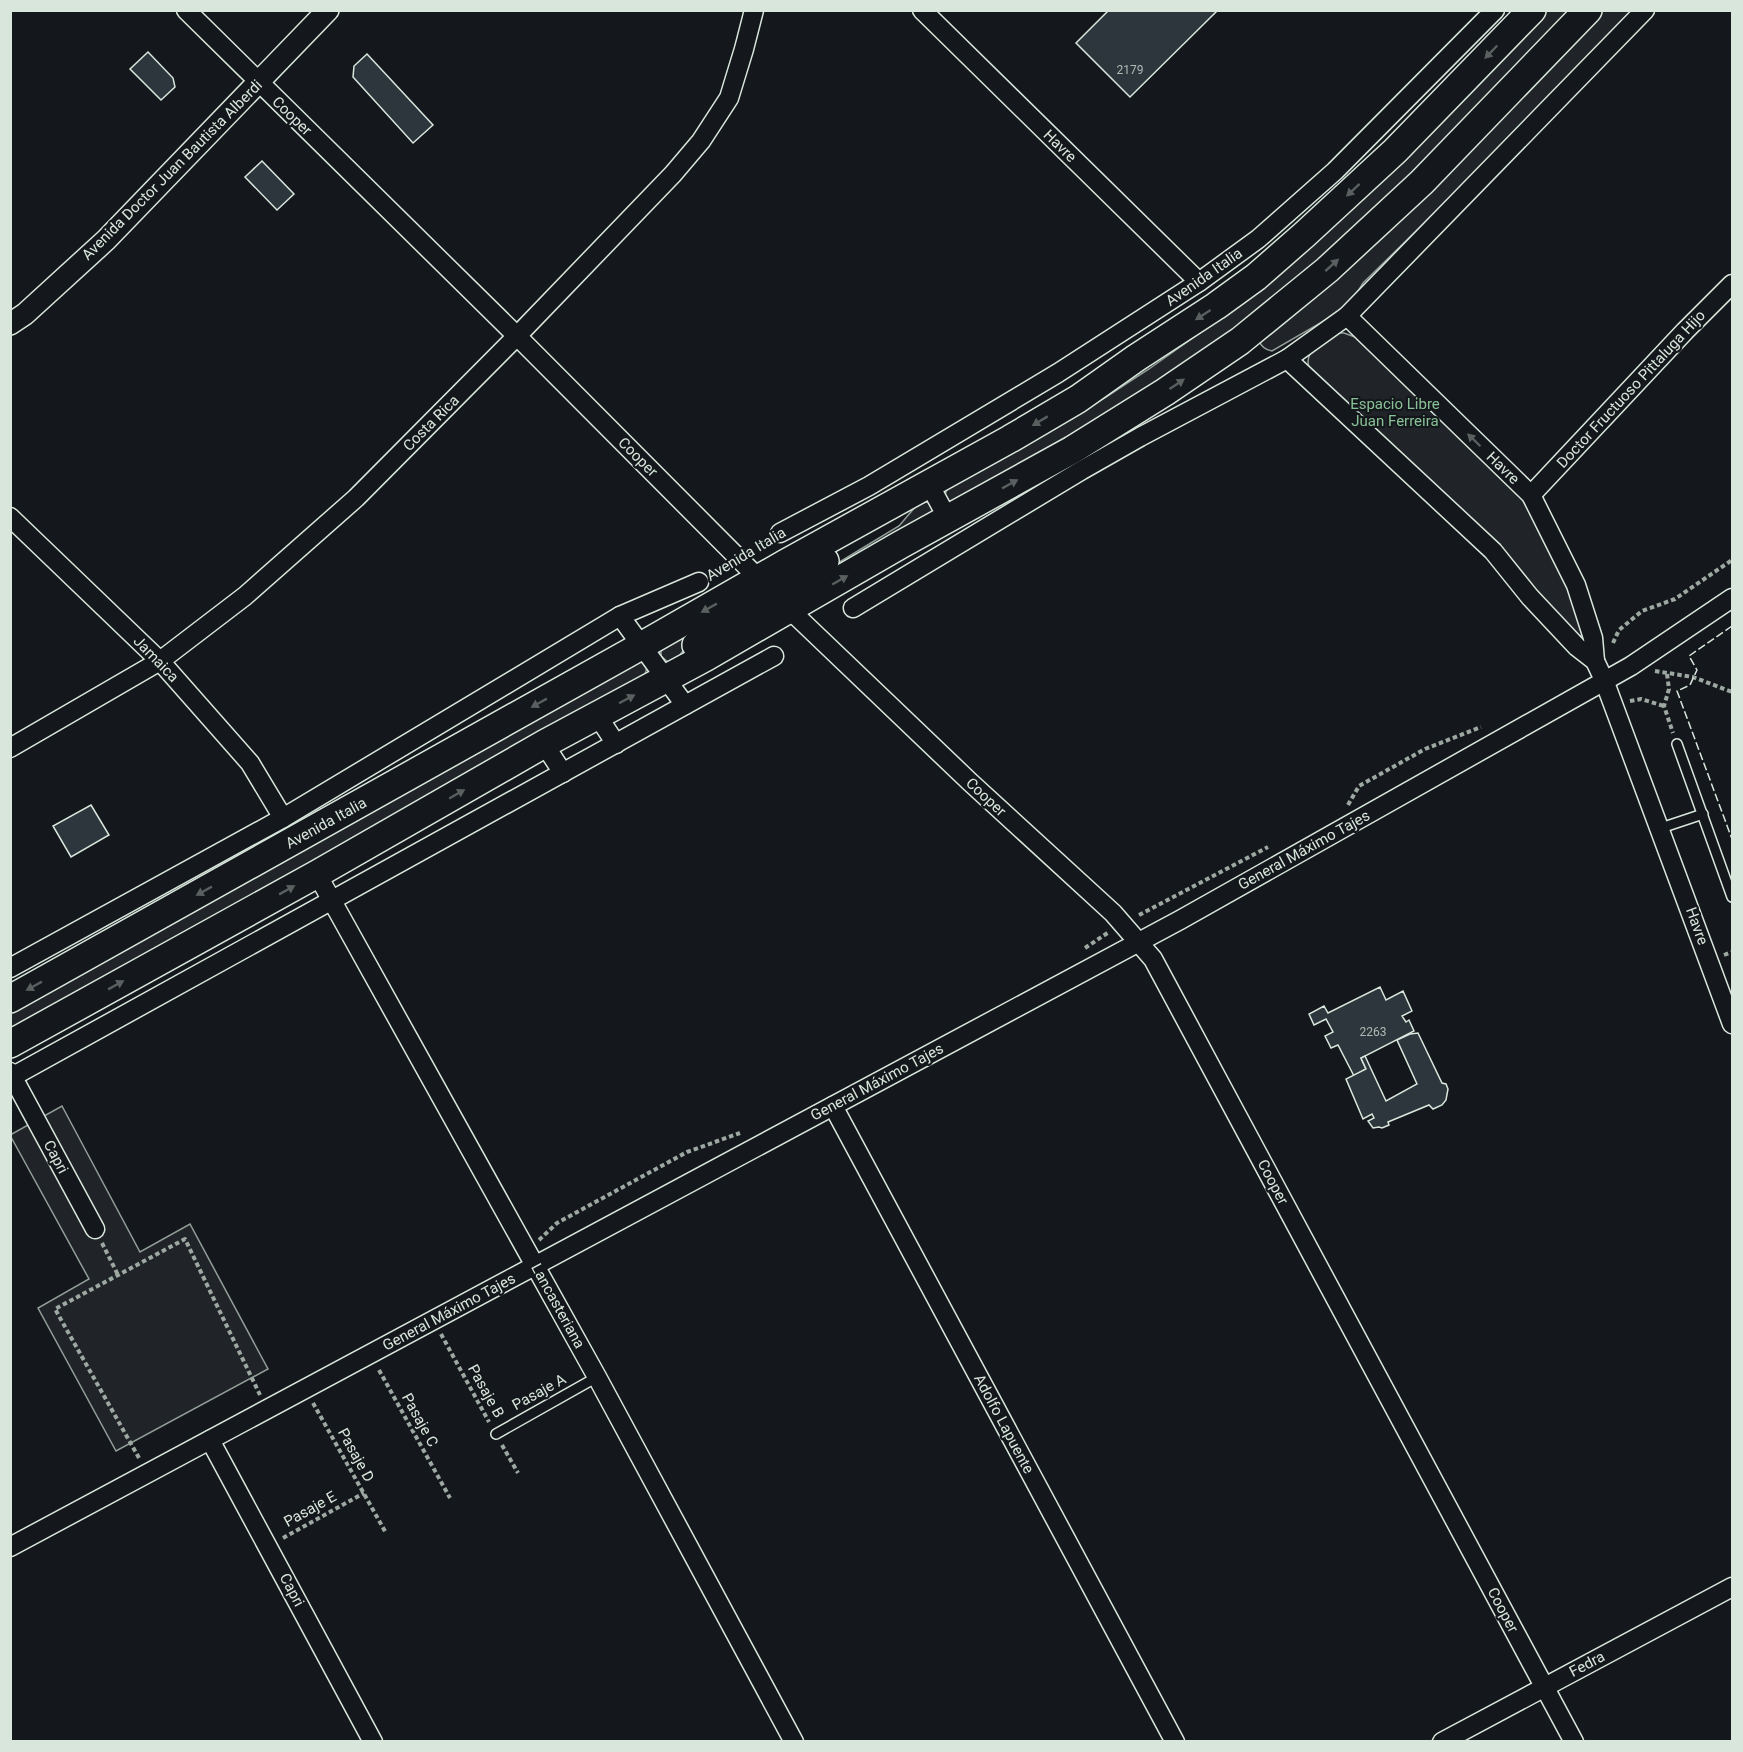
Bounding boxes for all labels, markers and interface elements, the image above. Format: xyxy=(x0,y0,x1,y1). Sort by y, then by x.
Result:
one-way arrow xyxy=(1484,45,1498,60)
house number: 2179 xyxy=(1117,63,1143,77)
street label: Avenida Doctor Juan Bautista Alberdi xyxy=(78,76,266,264)
street label: Cooper xyxy=(268,93,316,139)
street label: Havre xyxy=(1040,126,1080,166)
one-way arrow xyxy=(1346,183,1361,196)
street label: Avenida Italia xyxy=(1162,244,1246,310)
one-way arrow xyxy=(1324,258,1339,272)
street label: Doctor Fructuoso Pittaluga Hijo xyxy=(1553,306,1709,472)
one-way arrow xyxy=(1195,309,1211,320)
one-way arrow xyxy=(1169,379,1185,390)
street label: Costa Rica xyxy=(399,391,463,455)
park label: Espacio Libre Juan Ferreira xyxy=(1350,395,1440,430)
one-way arrow xyxy=(1032,416,1048,427)
one-way arrow xyxy=(1466,433,1481,447)
street label: Cooper xyxy=(615,434,661,480)
street label: Havre xyxy=(1483,448,1523,488)
one-way arrow xyxy=(1002,479,1018,490)
street label: Avenida Italia xyxy=(703,523,789,585)
one-way arrow xyxy=(832,575,848,586)
one-way arrow xyxy=(700,603,717,613)
street label: Jamaica xyxy=(130,632,182,686)
one-way arrow xyxy=(619,694,636,704)
one-way arrow xyxy=(531,698,547,709)
street label: Cooper xyxy=(962,774,1010,820)
one-way arrow xyxy=(448,789,465,799)
street label: Avenida Italia xyxy=(283,793,369,853)
street label: General Máximo Tajes xyxy=(1235,806,1373,894)
one-way arrow xyxy=(279,885,296,895)
one-way arrow xyxy=(195,886,212,896)
street label: Havre xyxy=(1682,905,1712,947)
one-way arrow xyxy=(108,980,125,990)
one-way arrow xyxy=(26,981,42,992)
house number: 2263 xyxy=(1360,1025,1386,1039)
street label: General Máximo Tajes xyxy=(808,1039,946,1125)
street label: Capri xyxy=(40,1137,72,1177)
street label: Cooper xyxy=(1254,1156,1292,1208)
street label: Lancasteriana xyxy=(527,1260,589,1352)
street label: General Máximo Tajes xyxy=(380,1269,518,1355)
street label: Pasaje B xyxy=(464,1361,508,1421)
street label: Pasaje A xyxy=(509,1370,569,1414)
street label: Adolfo Lapuente xyxy=(970,1371,1038,1477)
street label: Pasaje C xyxy=(398,1390,442,1450)
street label: Pasaje D xyxy=(334,1425,378,1485)
street label: Pasaje E xyxy=(281,1487,340,1531)
street label: Capri xyxy=(276,1570,308,1610)
street label: Cooper xyxy=(1484,1584,1522,1636)
street label: Fedra xyxy=(1566,1647,1608,1681)

